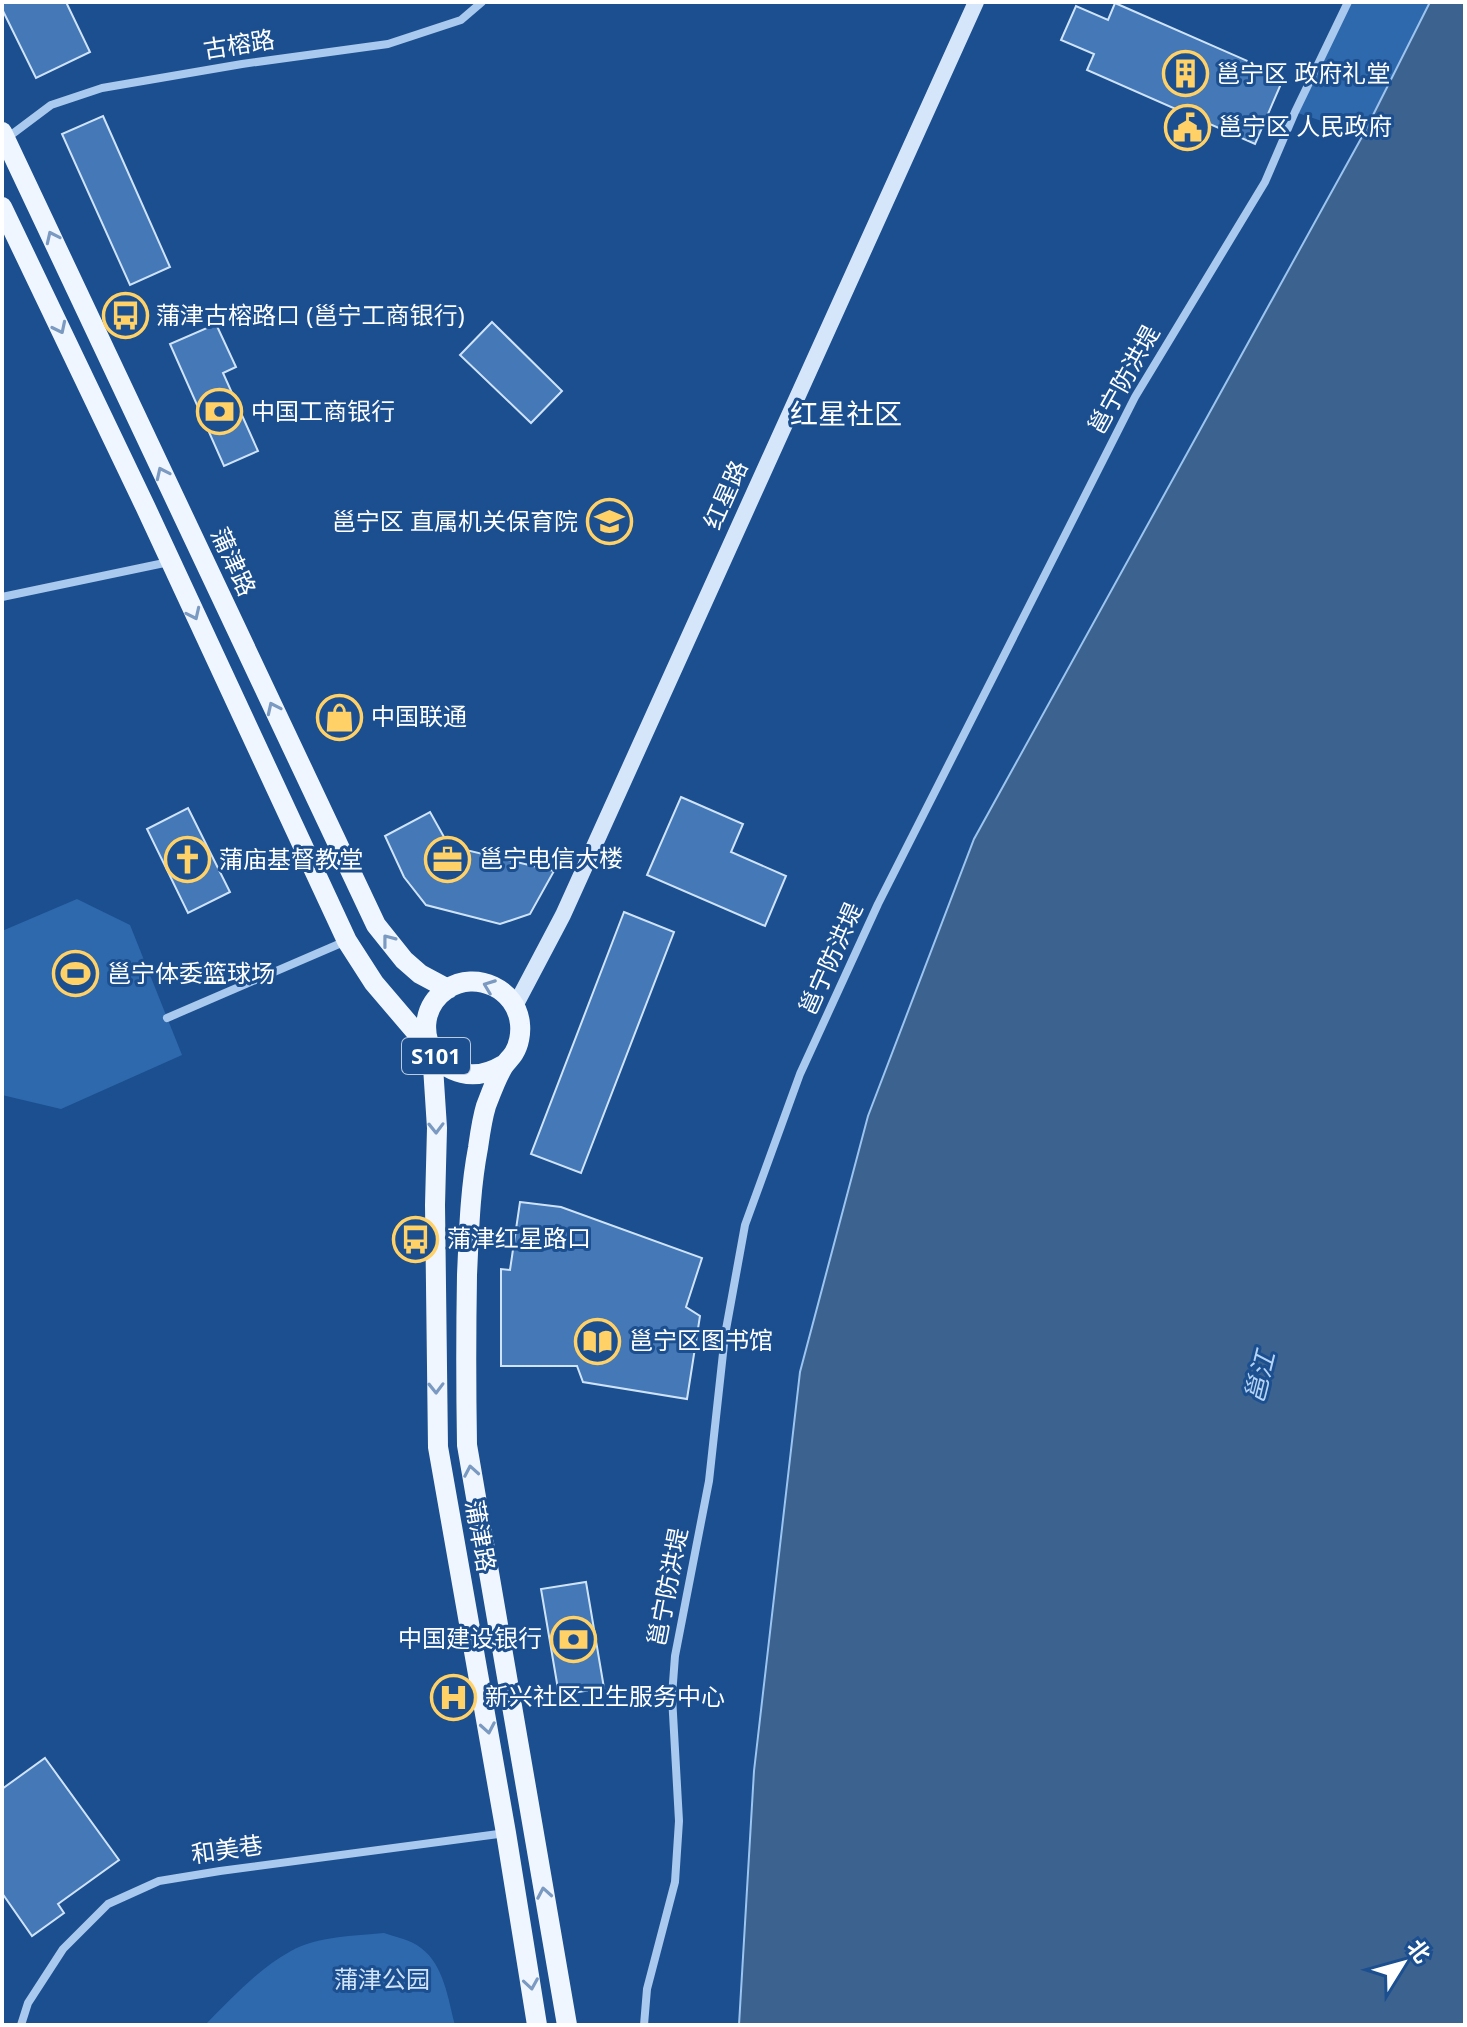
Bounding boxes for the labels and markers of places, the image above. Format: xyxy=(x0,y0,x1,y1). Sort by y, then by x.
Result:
building icon: 邕宁区 政府礼堂 xyxy=(1161,50,1209,98)
place label: 邕宁区 政府礼堂 xyxy=(1216,56,1390,89)
public building icon: 邕宁区 人民政府 xyxy=(1163,103,1211,151)
place label: 邕宁区 人民政府 xyxy=(1218,109,1392,142)
bus stop icon: 蒲津古榕路口 (邕宁工商银行) xyxy=(101,292,149,340)
place label: 蒲津古榕路口 (邕宁工商银行) xyxy=(156,298,465,331)
bank icon: 中国工商银行 xyxy=(196,388,244,436)
place label: 中国工商银行 xyxy=(251,394,395,427)
school or university icon: 邕宁区 直属机关保育院 xyxy=(585,498,633,546)
place label: 邕宁区 直属机关保育院 xyxy=(332,504,578,537)
shop icon: 中国联通 xyxy=(316,693,364,741)
place label: 中国联通 xyxy=(371,699,467,732)
office icon: 邕宁电信大楼 xyxy=(424,835,472,883)
church icon: 蒲庙基督教堂 xyxy=(164,836,212,884)
place label: 邕宁电信大楼 xyxy=(479,841,623,874)
place label: 蒲庙基督教堂 xyxy=(219,842,363,875)
sports icon: 邕宁体委篮球场 xyxy=(52,950,100,998)
place label: 邕宁体委篮球场 xyxy=(107,956,275,989)
bus stop icon: 蒲津红星路口 xyxy=(392,1215,440,1263)
place label: 蒲津红星路口 xyxy=(447,1221,591,1254)
library icon: 邕宁区图书馆 xyxy=(574,1317,622,1365)
place label: 邕宁区图书馆 xyxy=(629,1323,773,1356)
bank icon: 中国建设银行 xyxy=(549,1615,597,1663)
place label: 中国建设银行 xyxy=(398,1621,542,1654)
hospital icon: 新兴社区卫生服务中心 xyxy=(430,1673,478,1721)
place label: 新兴社区卫生服务中心 xyxy=(485,1679,725,1712)

